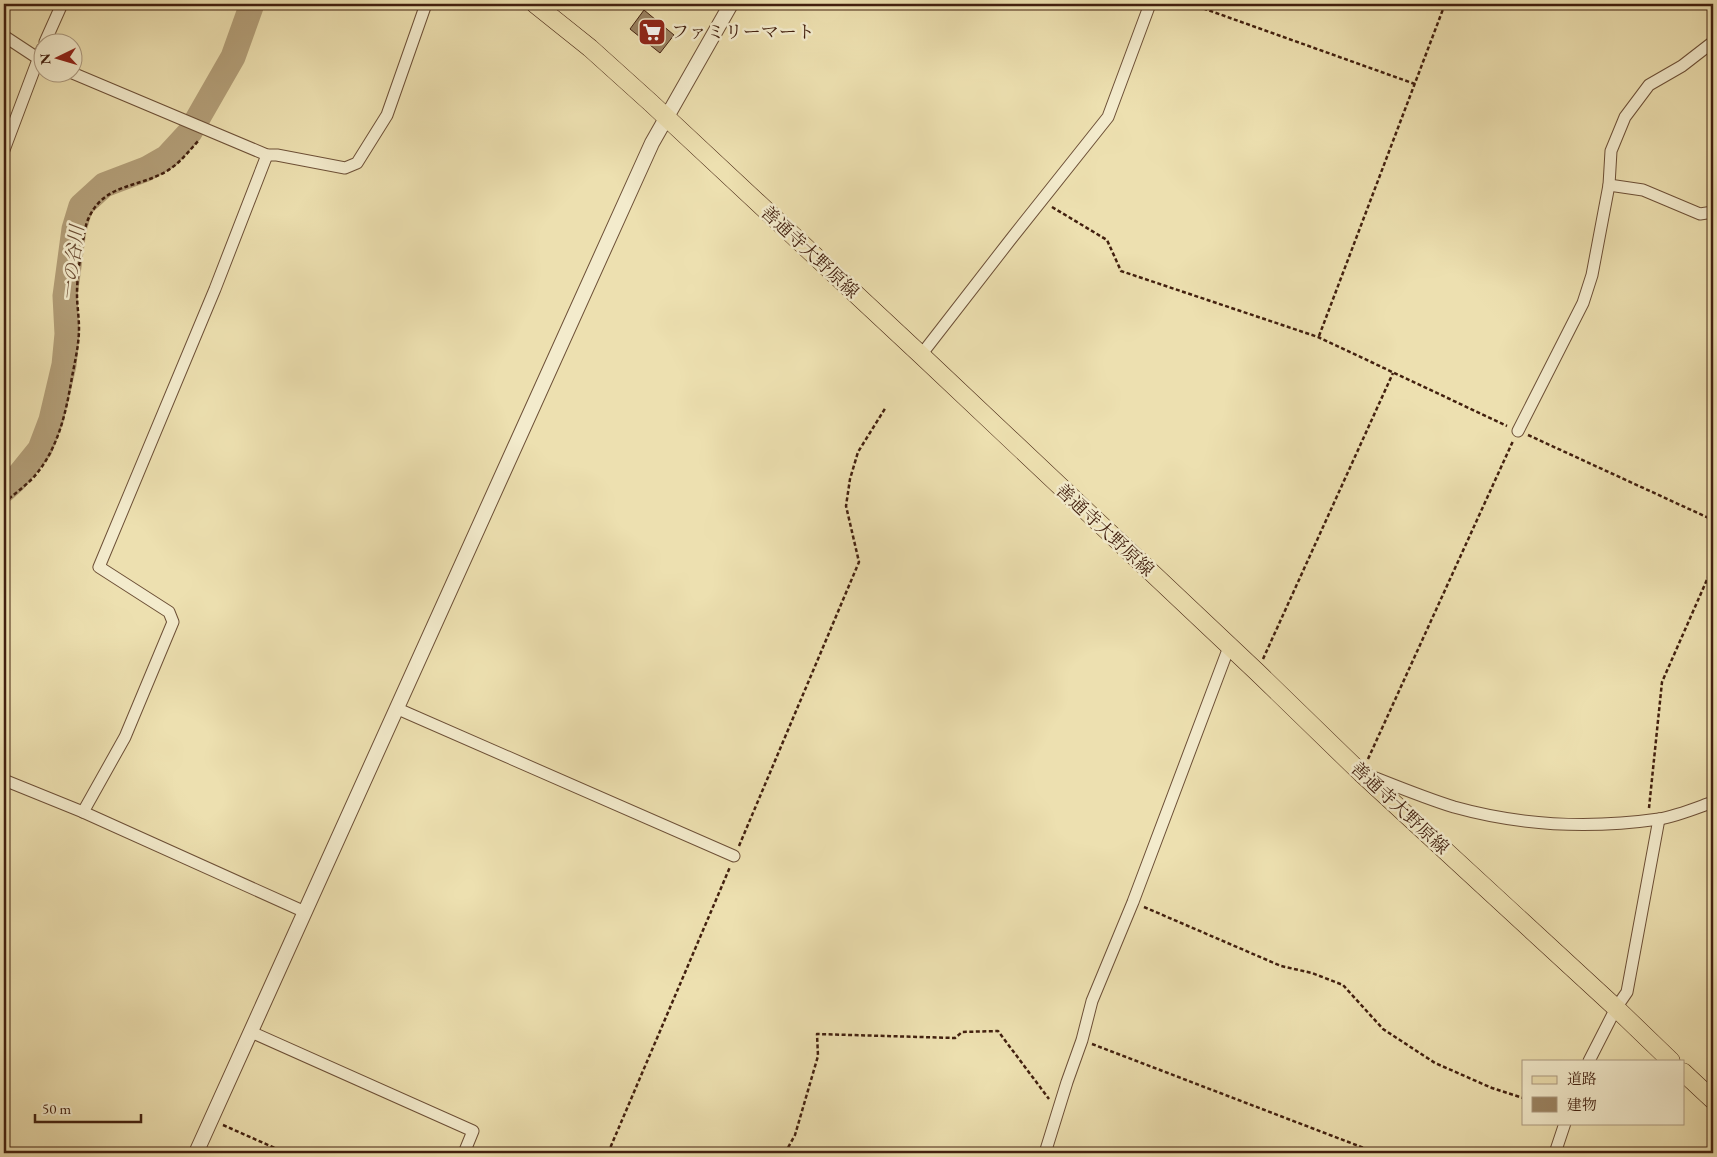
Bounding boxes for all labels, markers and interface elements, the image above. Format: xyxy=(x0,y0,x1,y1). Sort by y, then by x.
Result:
supermarket icon: ファミリーマート xyxy=(637,17,667,47)
place label: ファミリーマート xyxy=(671,20,815,43)
north arrow xyxy=(32,32,82,82)
text: N xyxy=(36,52,55,66)
street label: 善通寺大野原線 xyxy=(756,200,864,303)
water label: 一の谷川 xyxy=(55,222,90,302)
street label: 善通寺大野原線 xyxy=(1051,478,1159,581)
street label: 善通寺大野原線 xyxy=(1346,756,1454,859)
legend xyxy=(1522,1060,1684,1124)
text: 道路 xyxy=(1567,1069,1597,1088)
scale bar xyxy=(35,1092,141,1124)
text: 建物 xyxy=(1567,1095,1597,1114)
text: 50 m xyxy=(42,1099,71,1118)

